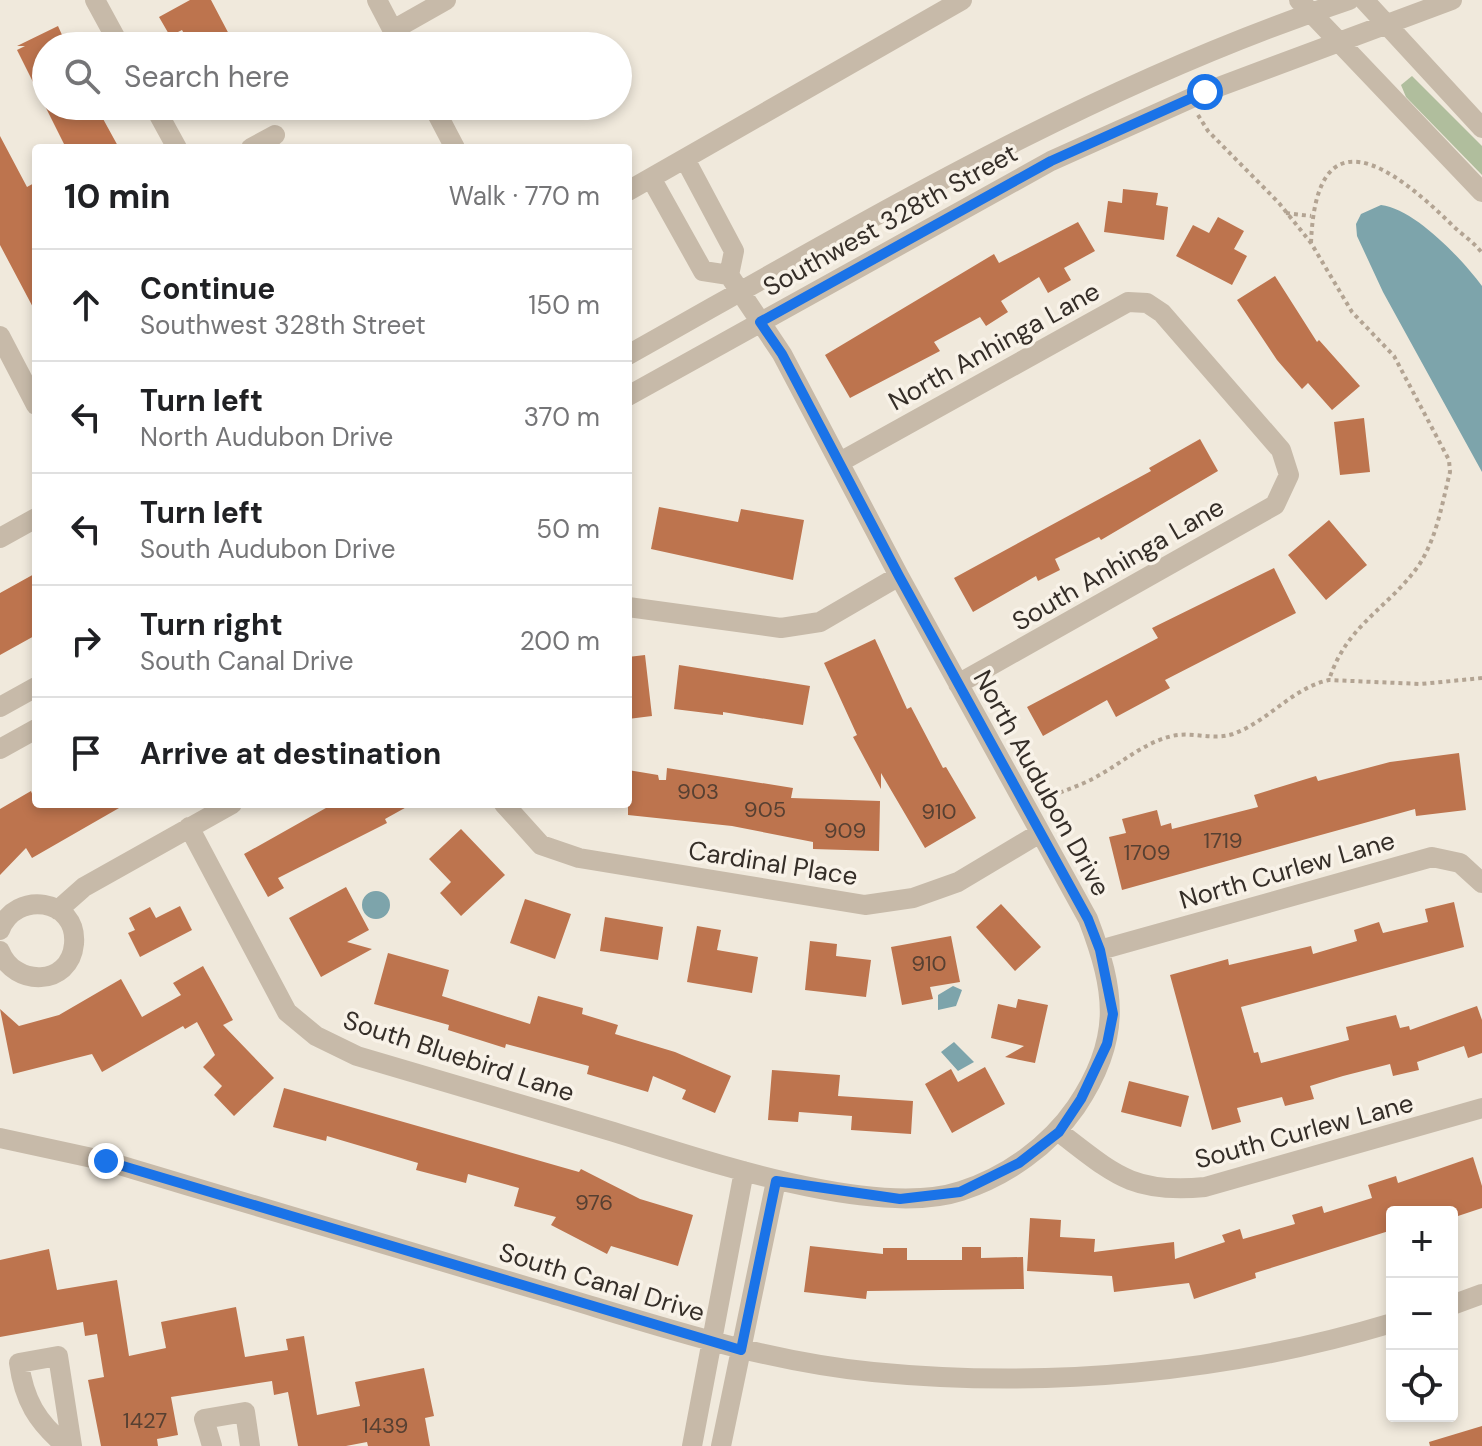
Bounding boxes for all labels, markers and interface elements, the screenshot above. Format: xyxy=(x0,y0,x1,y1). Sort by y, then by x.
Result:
search box xyxy=(32,32,632,120)
icon: search xyxy=(60,54,104,98)
text: Search here xyxy=(124,57,290,96)
route start xyxy=(1187,74,1223,110)
street label: Southwest 328th Street xyxy=(757,136,1023,304)
text: 10 min xyxy=(64,174,171,219)
text: Walk · 770 m xyxy=(449,179,600,213)
text: Continue xyxy=(140,269,275,308)
street label: North Anhinga Lane xyxy=(882,274,1106,418)
icon: ahead xyxy=(64,283,108,327)
text: 150 m xyxy=(528,288,600,322)
text: Southwest 328th Street xyxy=(140,308,426,342)
text: Turn left xyxy=(140,381,263,420)
icon: left xyxy=(64,395,108,439)
text: 370 m xyxy=(524,400,600,434)
text: North Audubon Drive xyxy=(140,420,393,454)
street label: South Anhinga Lane xyxy=(1006,490,1230,638)
text: Turn left xyxy=(140,493,263,532)
icon: left xyxy=(64,507,108,551)
text: 50 m xyxy=(536,512,600,546)
text: South Audubon Drive xyxy=(140,532,396,566)
text: Turn right xyxy=(140,605,283,644)
icon: right xyxy=(64,619,108,663)
text: 200 m xyxy=(520,624,600,658)
text: South Canal Drive xyxy=(140,644,354,678)
street label: North Audubon Drive xyxy=(966,664,1118,902)
icon: arrive xyxy=(64,731,108,775)
text: Arrive at destination xyxy=(140,734,441,773)
house number: 903 xyxy=(677,777,719,806)
house number: 905 xyxy=(744,795,786,824)
house number: 910 xyxy=(921,797,957,826)
house number: 909 xyxy=(824,816,866,845)
street label: North Curlew Lane xyxy=(1175,823,1399,917)
house number: 1719 xyxy=(1203,826,1243,855)
street label: Cardinal Place xyxy=(686,833,860,893)
house number: 1709 xyxy=(1123,838,1171,867)
house number: 910 xyxy=(911,949,947,978)
street label: South Bluebird Lane xyxy=(339,1003,579,1109)
street label: South Curlew Lane xyxy=(1191,1085,1417,1177)
route end xyxy=(88,1143,124,1179)
house number: 976 xyxy=(575,1188,613,1217)
map controls xyxy=(1386,1206,1458,1422)
button: + xyxy=(1386,1206,1458,1278)
street label: South Canal Drive xyxy=(495,1235,709,1329)
button: − xyxy=(1386,1278,1458,1350)
button: locate xyxy=(1386,1350,1458,1422)
house number: 1427 xyxy=(123,1406,167,1435)
house number: 1439 xyxy=(362,1411,408,1440)

